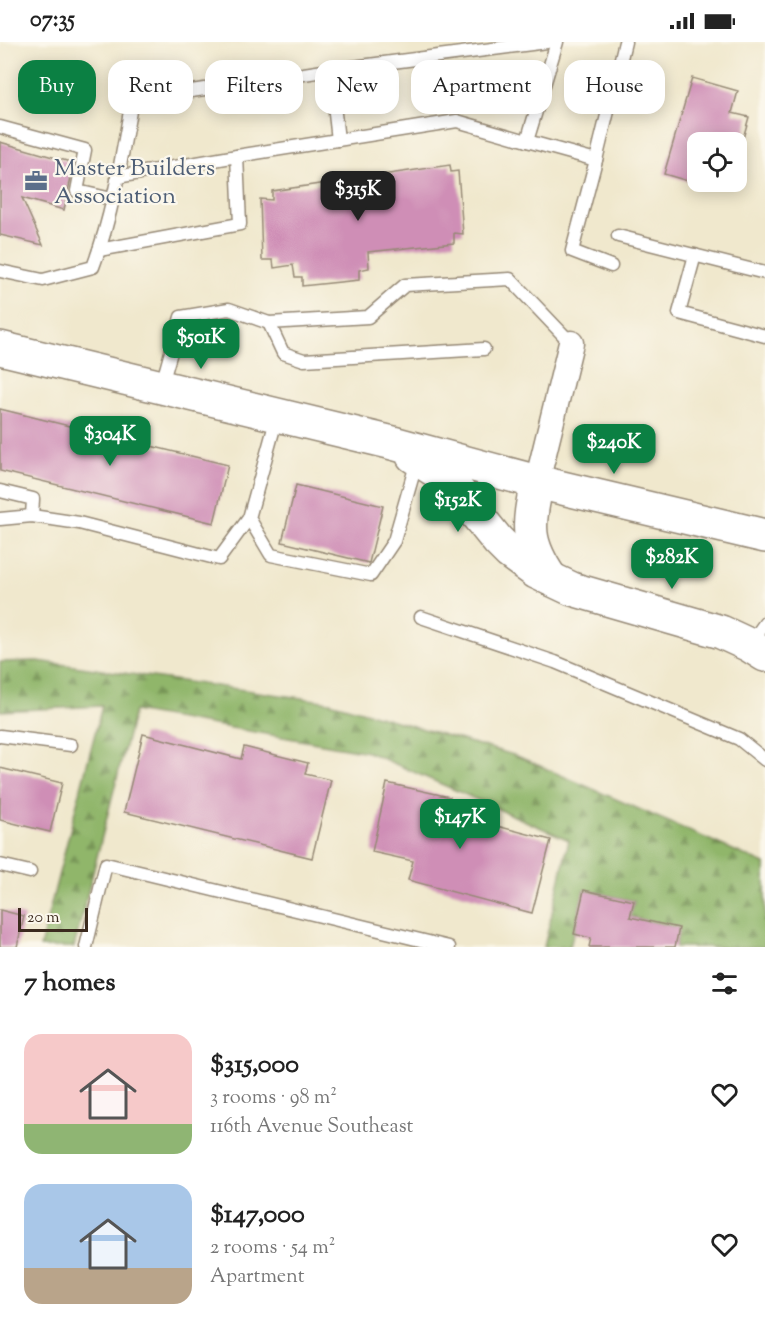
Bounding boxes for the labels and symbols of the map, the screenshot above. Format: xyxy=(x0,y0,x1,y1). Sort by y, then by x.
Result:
place label: Master Builders Association xyxy=(54,152,215,214)
office icon: Master Builders Association xyxy=(23,168,49,194)
pin: $315K xyxy=(316,171,400,222)
pin: $501K xyxy=(159,319,243,370)
pin: $304K xyxy=(68,416,152,467)
pin: $240K xyxy=(572,424,656,475)
pin: $152K xyxy=(416,482,500,533)
pin: $282K xyxy=(630,539,714,590)
pin: $147K xyxy=(418,799,502,850)
scale bar xyxy=(18,905,88,932)

